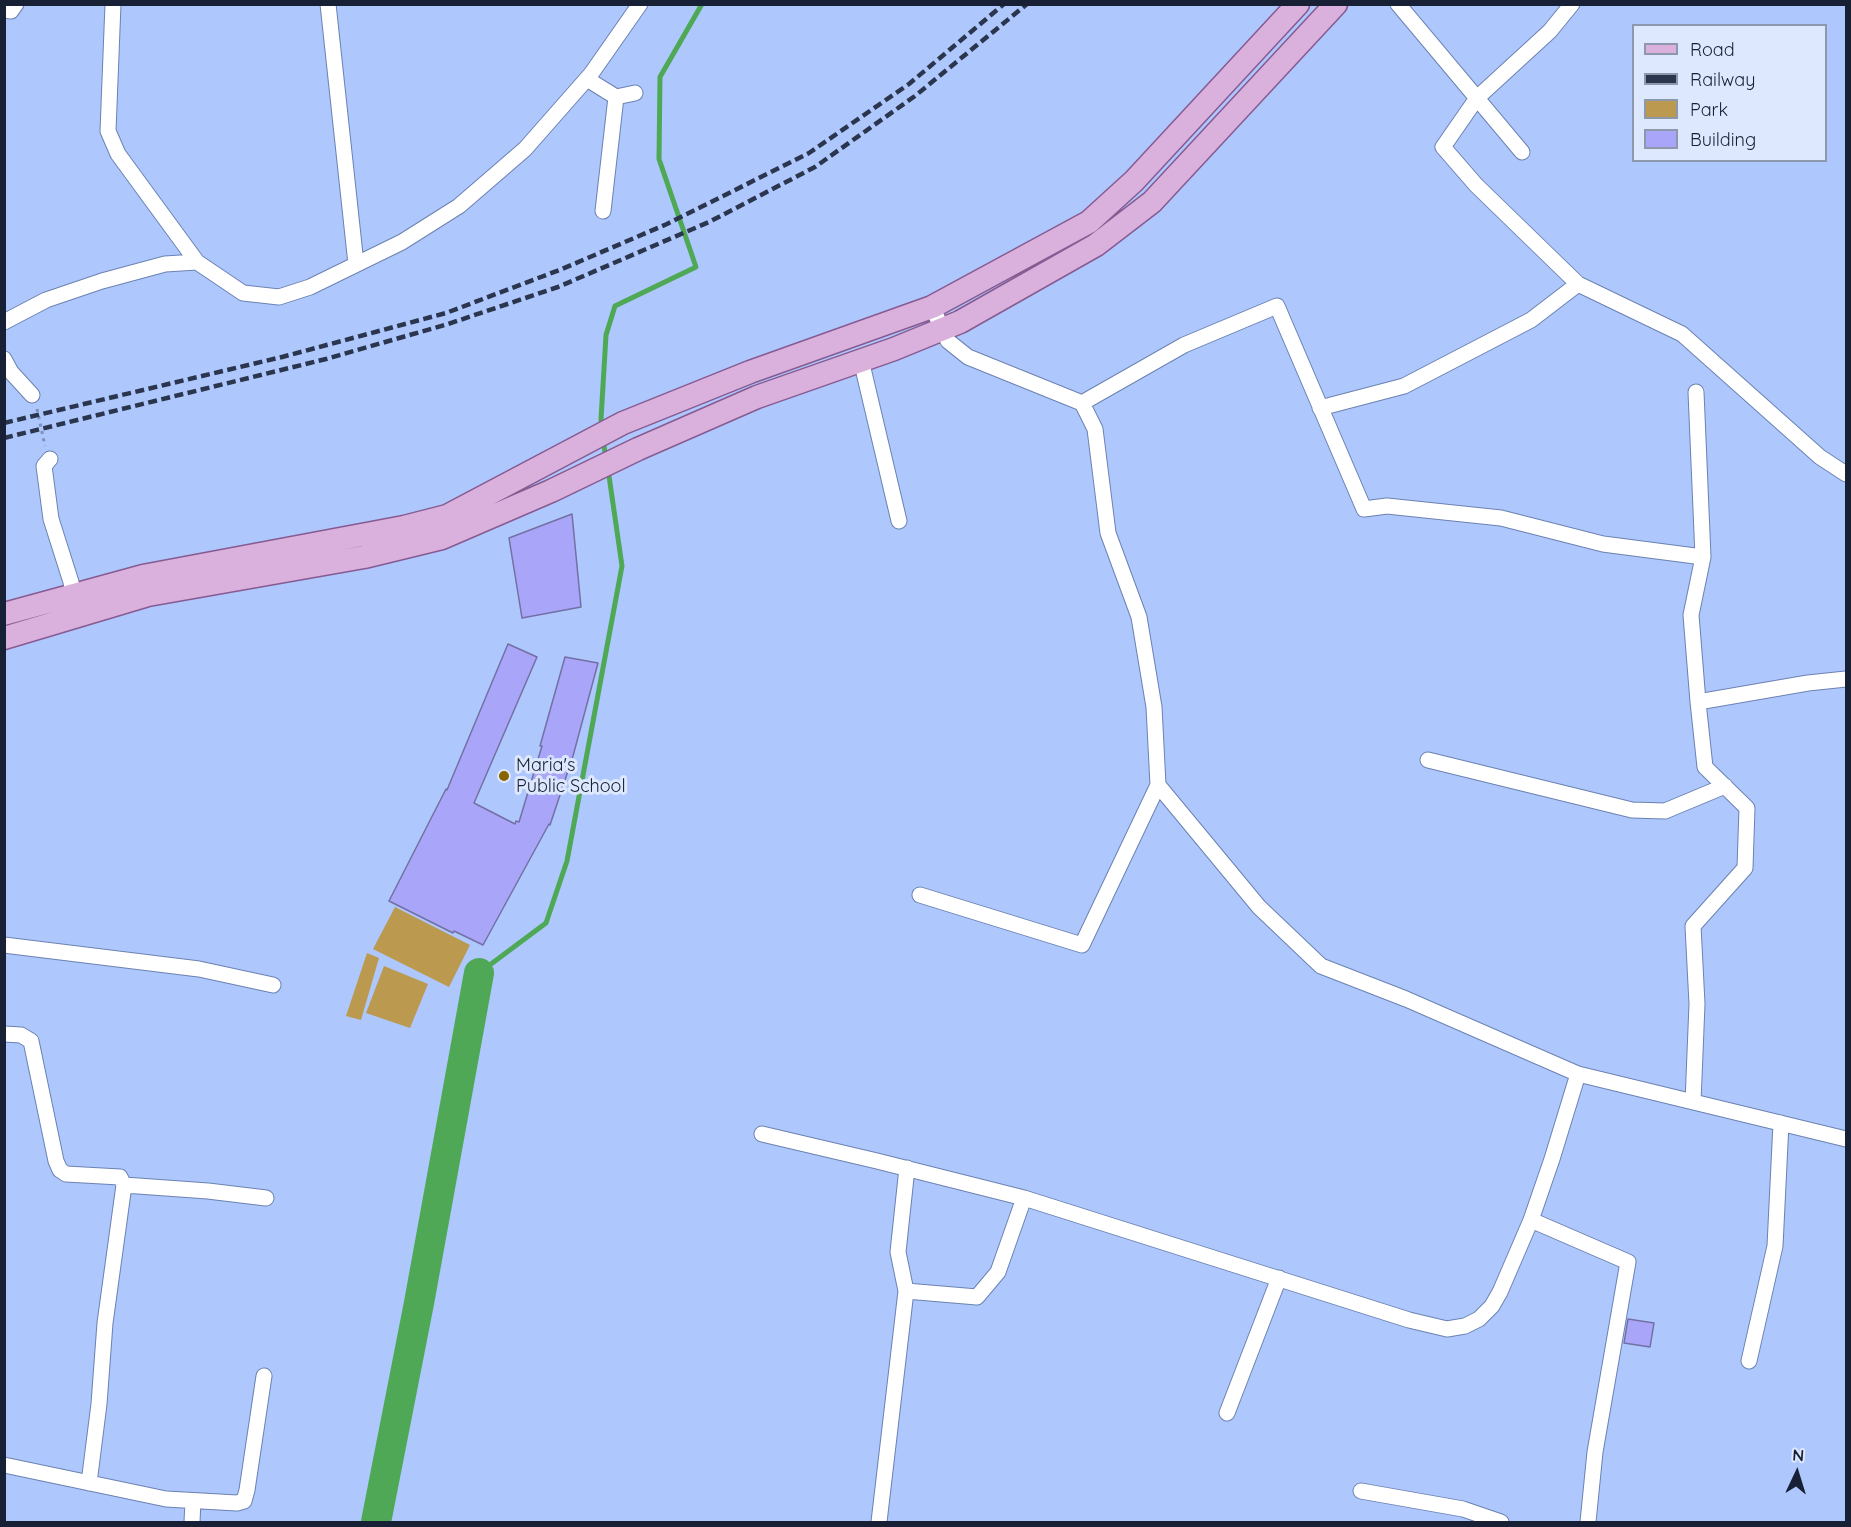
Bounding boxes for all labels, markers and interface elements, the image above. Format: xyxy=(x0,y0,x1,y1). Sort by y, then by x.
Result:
legend xyxy=(1632,24,1827,162)
text: Road xyxy=(1690,38,1735,61)
text: Railway xyxy=(1690,68,1756,91)
text: Park xyxy=(1690,98,1728,121)
text: Building xyxy=(1690,128,1756,151)
place label: Maria's Public School xyxy=(516,755,626,798)
marker: Maria's Public School xyxy=(497,769,511,783)
north arrow xyxy=(1767,1443,1827,1503)
text: N xyxy=(1792,1445,1805,1465)

